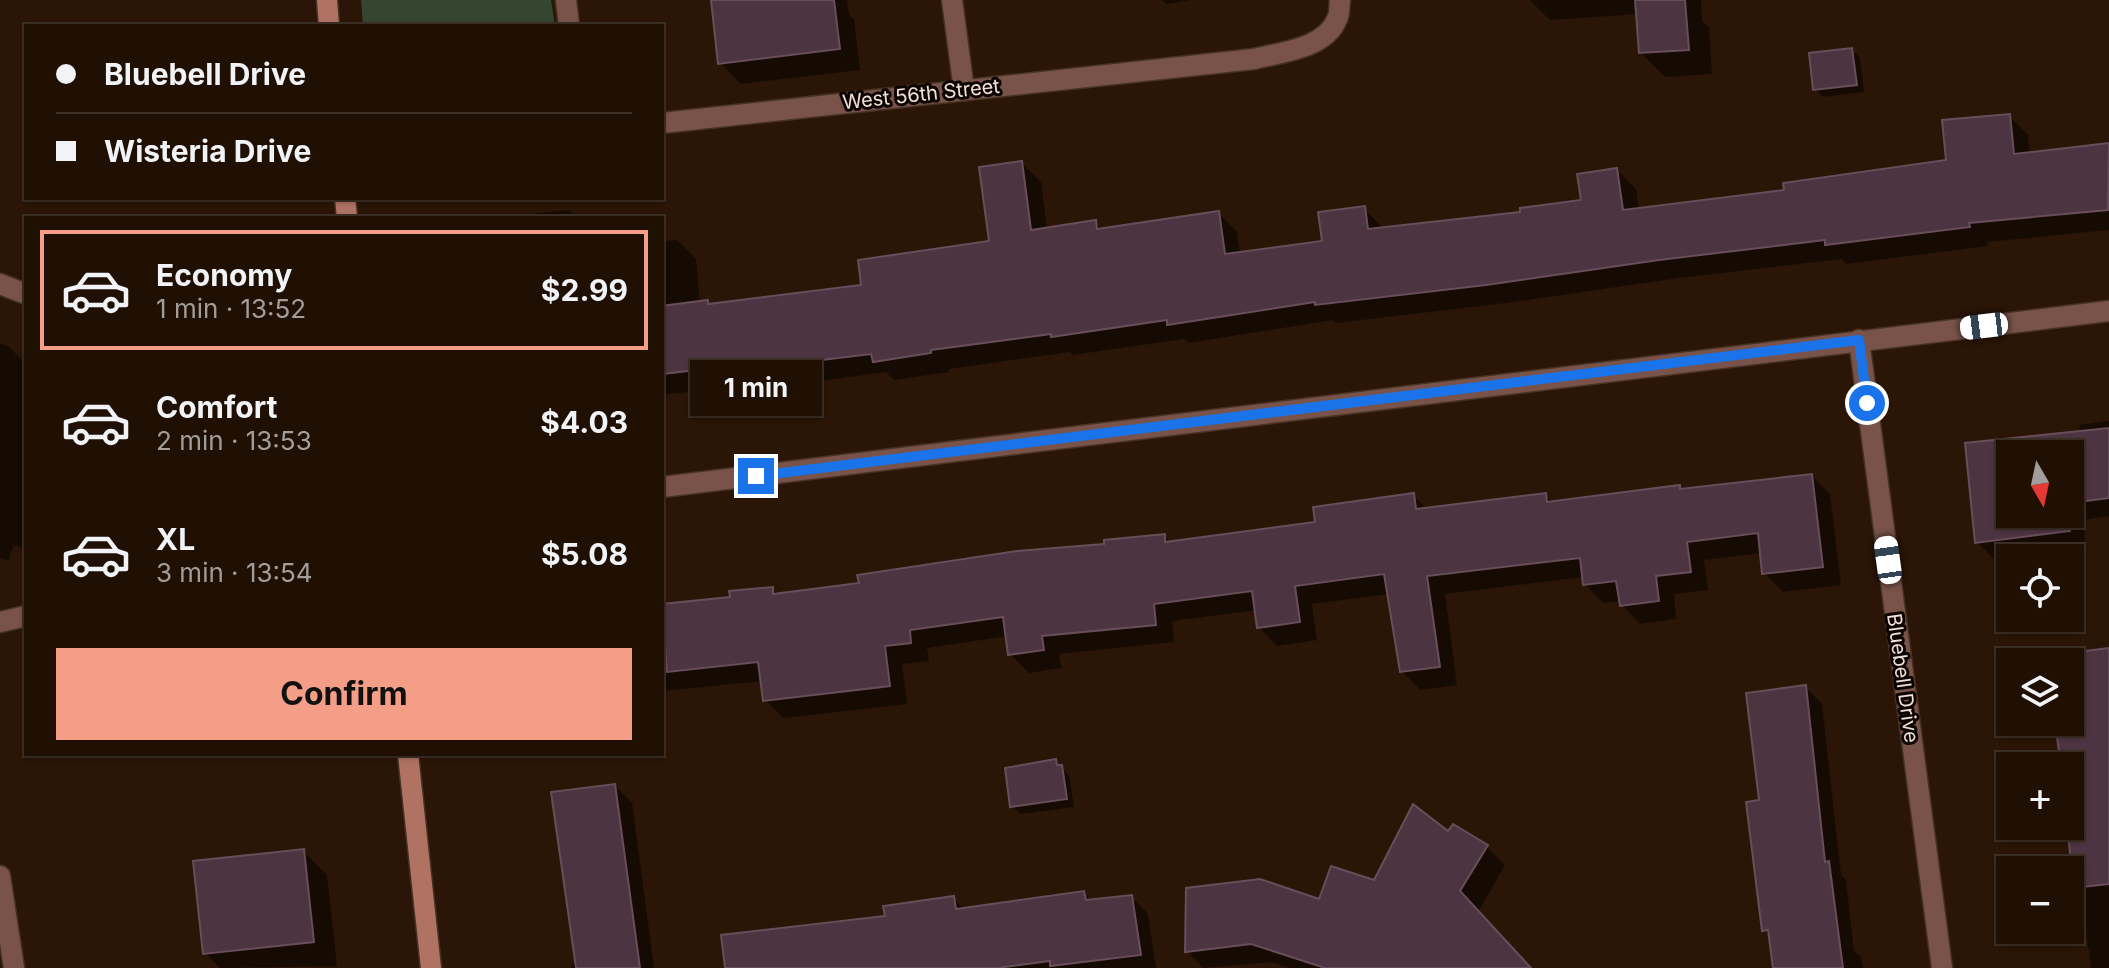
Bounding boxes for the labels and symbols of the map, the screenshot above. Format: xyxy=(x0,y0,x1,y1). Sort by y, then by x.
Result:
street label: West 56th Street xyxy=(841,74,1001,114)
car xyxy=(1959,311,2009,341)
callout: 1 min xyxy=(690,360,822,416)
route start xyxy=(1849,385,1885,421)
north arrow xyxy=(1996,440,2084,528)
route end xyxy=(738,458,774,494)
car xyxy=(1873,535,1903,585)
street label: Bluebell Drive xyxy=(1882,612,1924,744)

